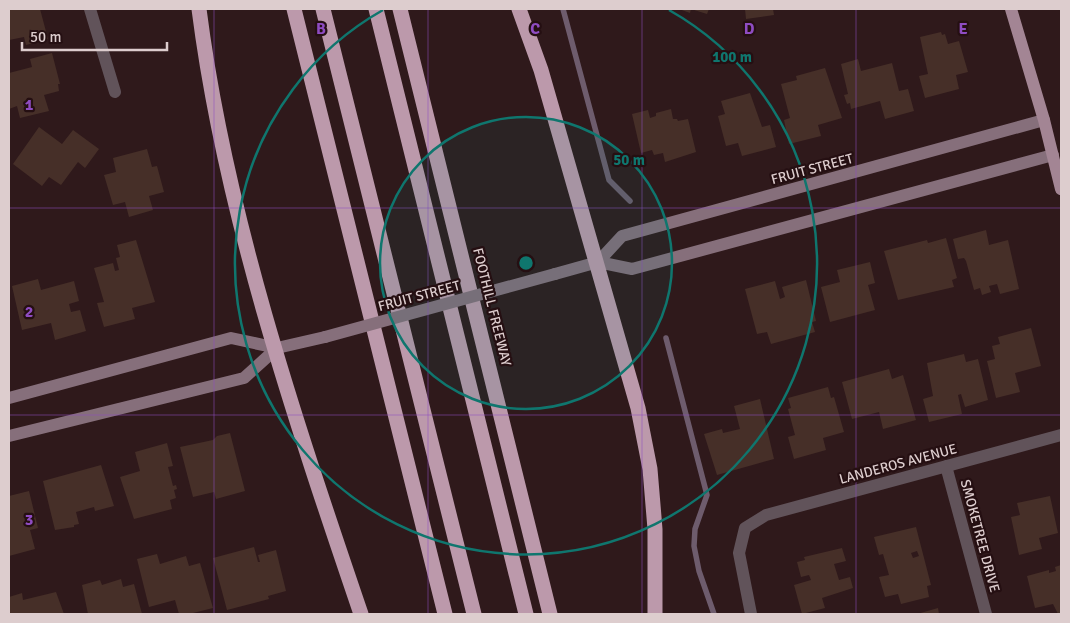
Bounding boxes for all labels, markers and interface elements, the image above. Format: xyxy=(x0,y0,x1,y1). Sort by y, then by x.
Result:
text: B xyxy=(316,19,326,39)
text: C xyxy=(530,19,540,39)
text: D xyxy=(744,19,755,39)
text: E xyxy=(958,19,968,39)
scale bar xyxy=(22,20,168,52)
text: 50 m xyxy=(30,28,61,46)
text: 100 m xyxy=(712,48,752,66)
text: 1 xyxy=(25,95,34,115)
street label: FRUIT STREET xyxy=(769,150,855,188)
text: 50 m xyxy=(613,151,645,169)
street label: FOOTHILL FREEWAY xyxy=(469,246,515,368)
centre of rings xyxy=(517,254,535,272)
street label: FRUIT STREET xyxy=(376,277,462,315)
text: 2 xyxy=(25,302,33,322)
street label: LANDEROS AVENUE xyxy=(837,440,959,488)
street label: SMOKETREE DRIVE xyxy=(957,478,1003,594)
text: 3 xyxy=(25,510,33,530)

